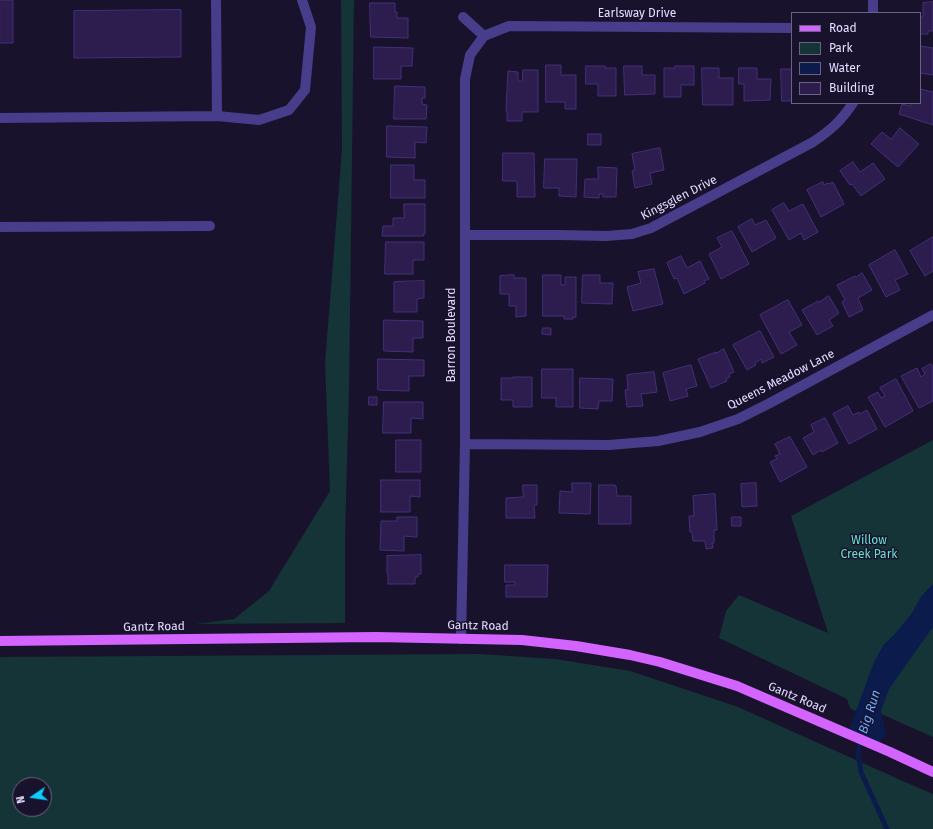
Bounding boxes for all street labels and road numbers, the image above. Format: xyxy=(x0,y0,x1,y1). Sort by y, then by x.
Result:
street label: Earlsway Drive xyxy=(598,7,676,21)
street label: Kingsglen Drive xyxy=(638,173,720,223)
street label: Barron Boulevard xyxy=(445,288,459,382)
street label: Queens Meadow Lane xyxy=(725,347,837,413)
street label: Gantz Road xyxy=(447,618,509,634)
street label: Gantz Road xyxy=(123,619,185,635)
street label: Gantz Road xyxy=(766,679,828,717)

